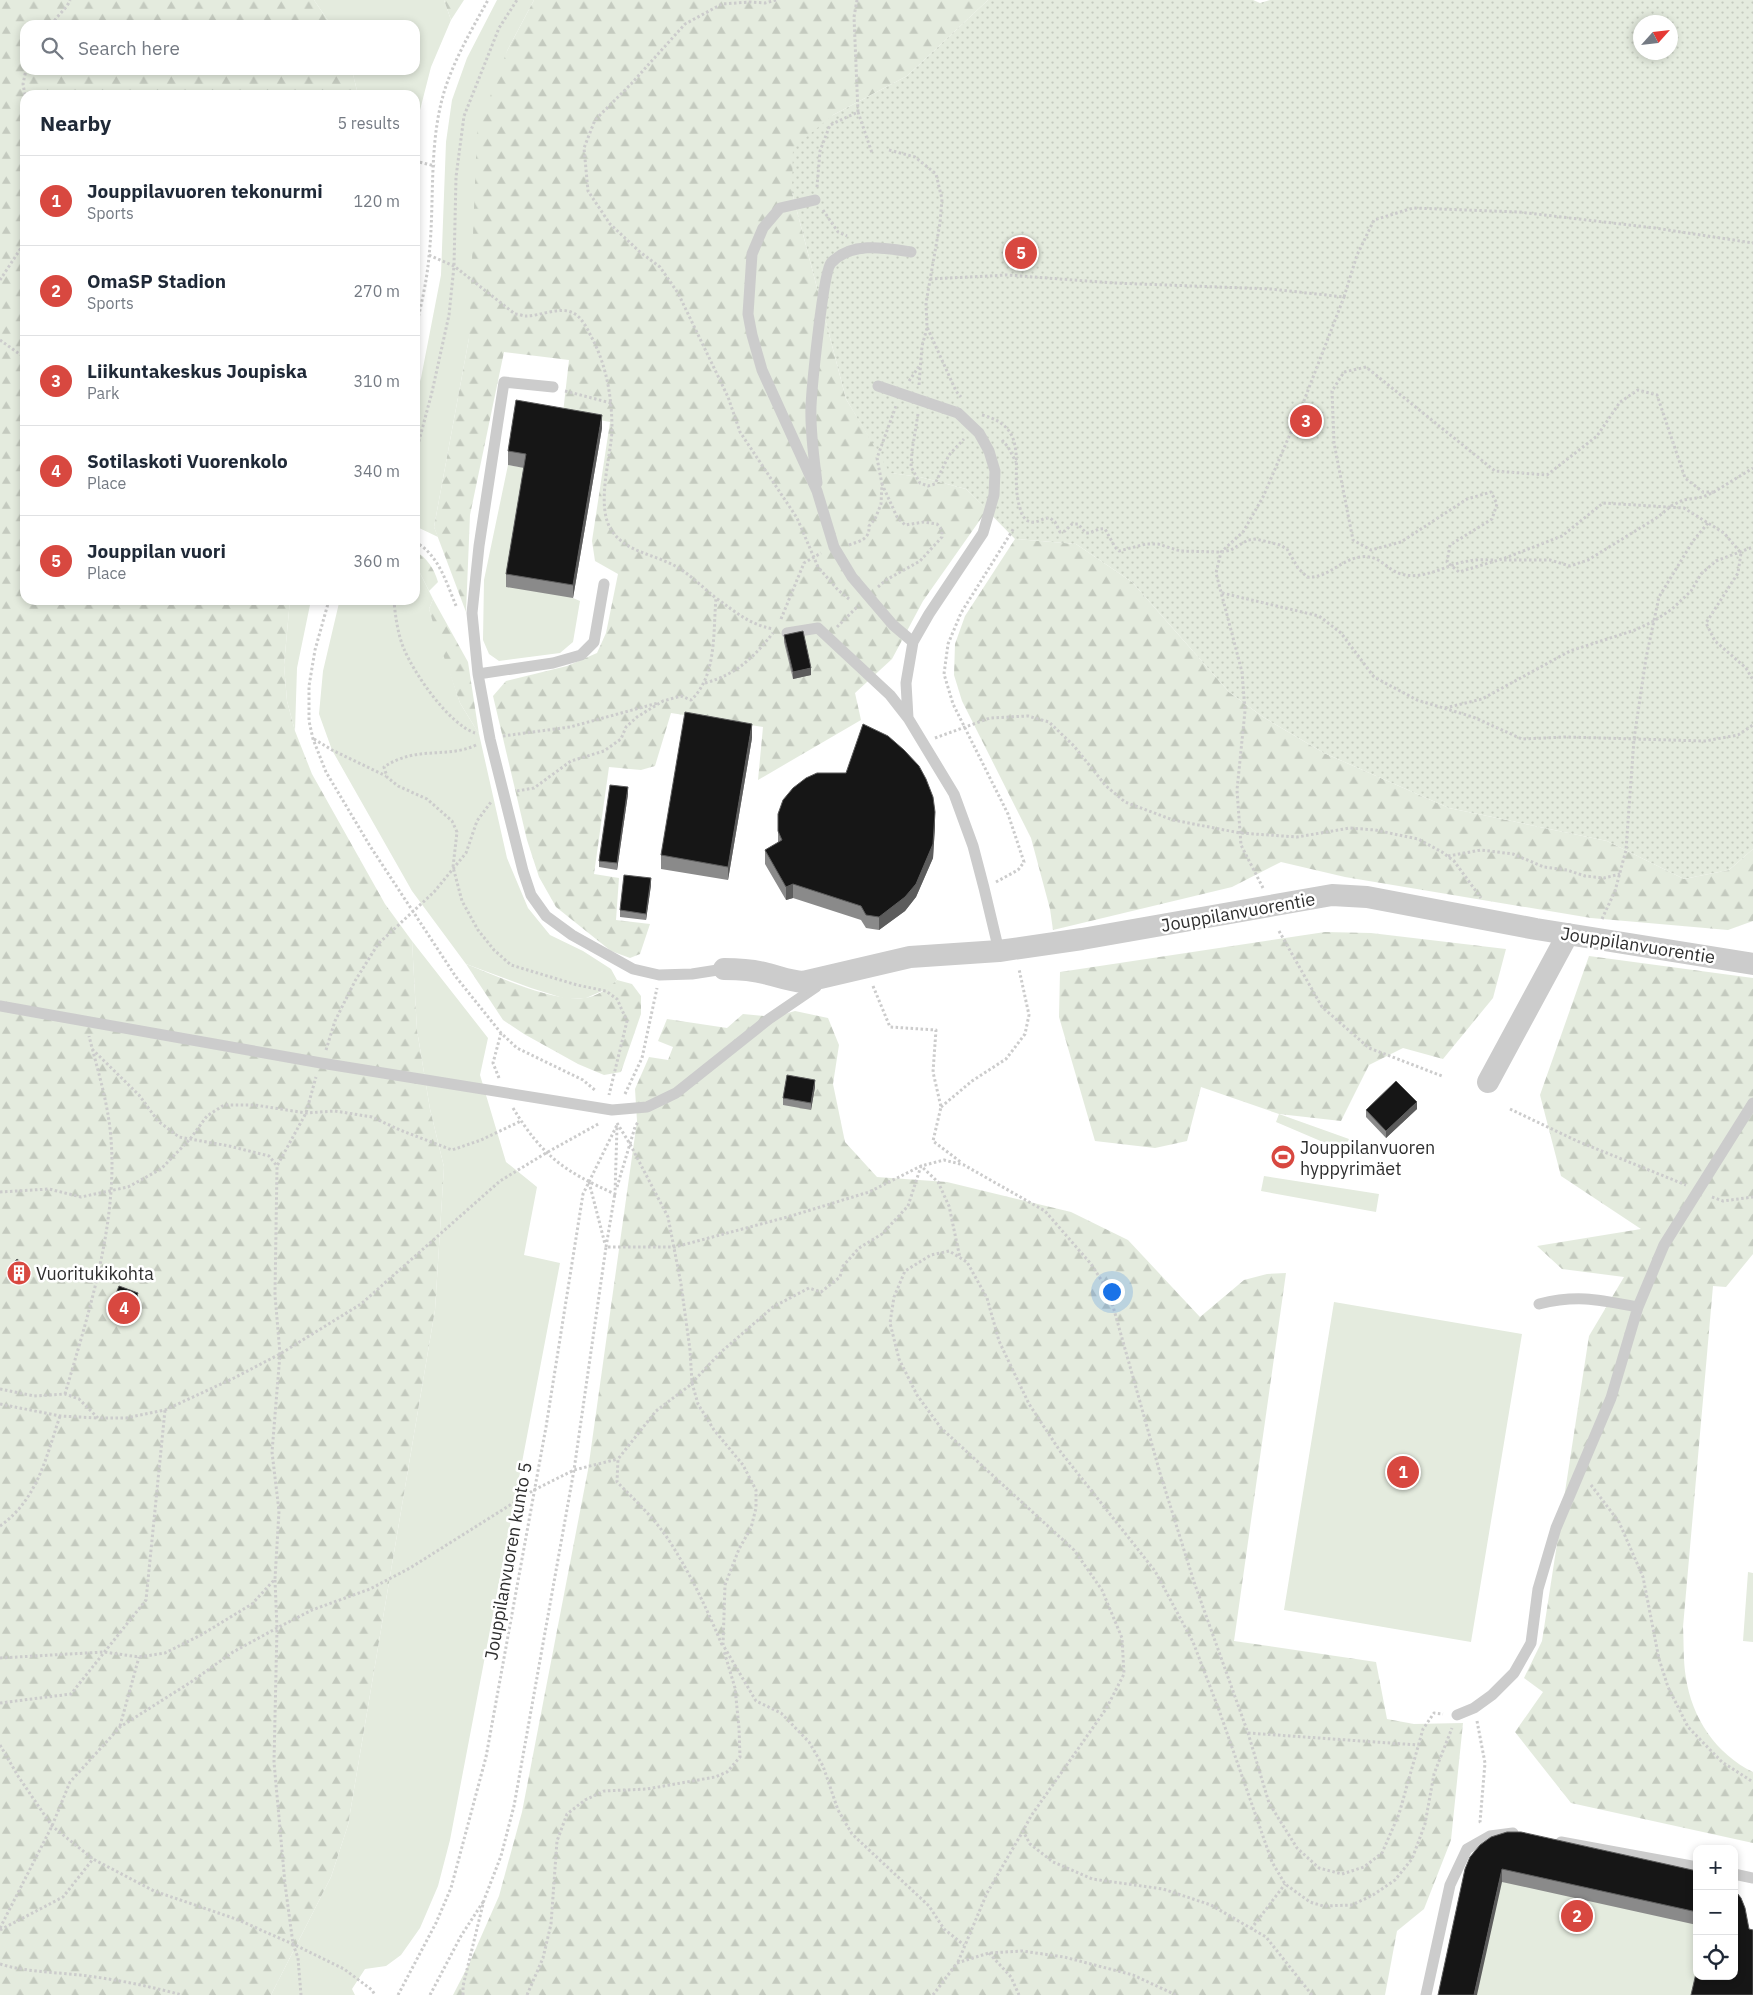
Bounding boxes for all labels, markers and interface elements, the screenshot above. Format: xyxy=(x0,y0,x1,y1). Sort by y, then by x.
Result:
north arrow xyxy=(1633,15,1678,60)
search box xyxy=(20,20,420,75)
icon: search xyxy=(38,34,66,62)
text: Search here xyxy=(78,36,180,60)
text: Nearby xyxy=(40,109,111,137)
text: 5 results xyxy=(337,113,400,133)
text: Jouppilavuoren tekonurmi xyxy=(87,179,323,203)
text: 1 xyxy=(51,191,61,211)
text: 120 m xyxy=(353,191,400,211)
text: Sports xyxy=(87,203,134,223)
pin: 5 xyxy=(1005,234,1037,272)
text: OmaSP Stadion xyxy=(87,269,226,293)
text: 2 xyxy=(51,281,61,301)
text: 270 m xyxy=(353,281,400,301)
text: Sports xyxy=(87,293,134,313)
text: Liikuntakeskus Joupiska xyxy=(87,359,307,383)
text: 3 xyxy=(51,371,61,391)
text: 310 m xyxy=(353,371,400,391)
text: Park xyxy=(87,383,119,403)
pin: 3 xyxy=(1290,402,1322,440)
text: Sotilaskoti Vuorenkolo xyxy=(87,449,288,473)
text: 4 xyxy=(51,461,61,481)
text: 340 m xyxy=(353,461,400,481)
text: Place xyxy=(87,473,126,493)
text: Jouppilan vuori xyxy=(87,539,226,563)
text: 5 xyxy=(51,551,61,571)
text: 360 m xyxy=(353,551,400,571)
text: Place xyxy=(87,563,126,583)
street label: Jouppilanvuorentie xyxy=(1159,887,1317,937)
street label: Jouppilanvuorentie xyxy=(1559,921,1717,969)
place label: Jouppilanvuoren hyppyrimäet xyxy=(1300,1136,1435,1180)
sports icon: Jouppilanvuoren hyppyrimäet xyxy=(1270,1144,1296,1170)
building icon: Vuoritukikohta xyxy=(6,1260,32,1286)
place label: Vuoritukikohta xyxy=(36,1262,154,1285)
your location xyxy=(1099,1279,1125,1305)
pin: 4 xyxy=(108,1289,140,1327)
pin: 1 xyxy=(1387,1453,1419,1491)
street label: Jouppilanvuoren kunto 5 xyxy=(479,1460,537,1662)
map controls xyxy=(1693,1845,1738,1980)
button: + xyxy=(1693,1845,1738,1890)
button: − xyxy=(1693,1890,1738,1935)
pin: 2 xyxy=(1561,1897,1593,1935)
button: locate xyxy=(1693,1935,1738,1980)

